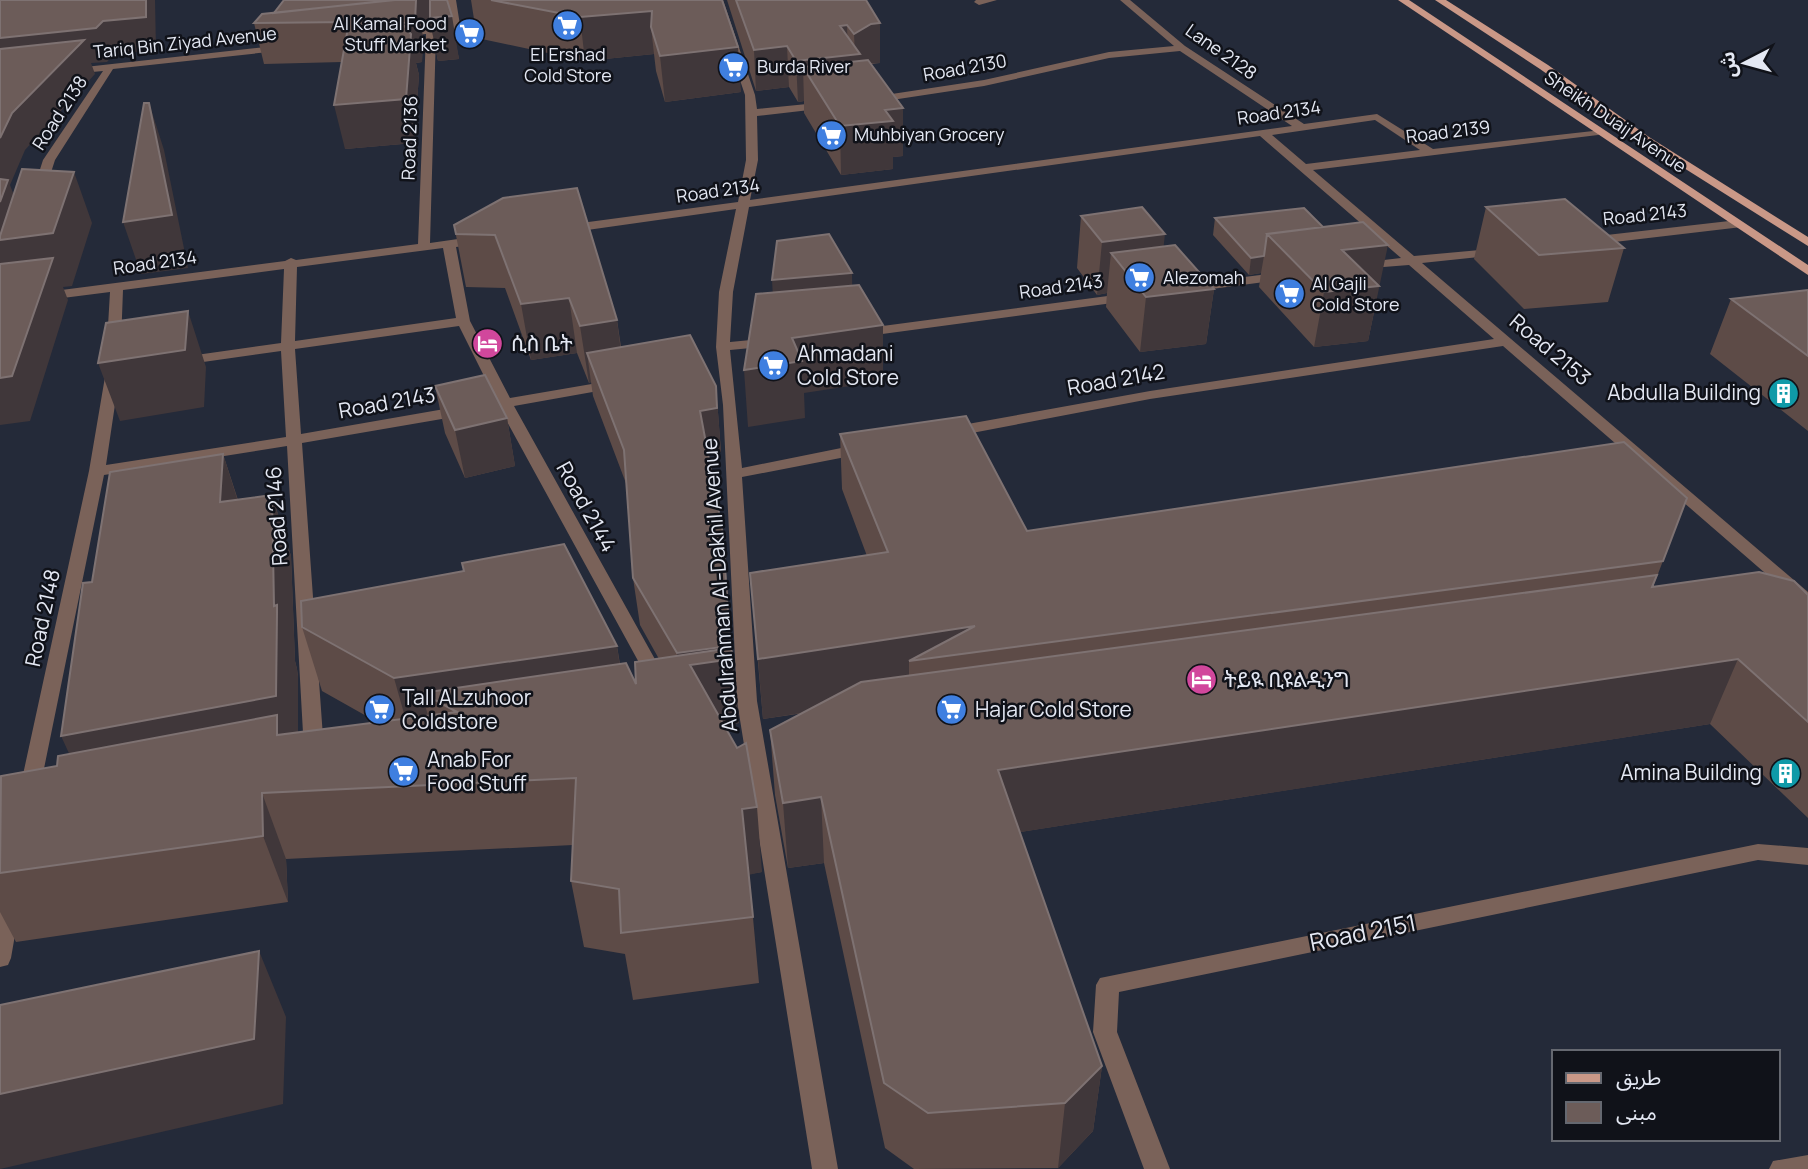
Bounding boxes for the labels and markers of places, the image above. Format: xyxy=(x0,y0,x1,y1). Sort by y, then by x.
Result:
supermarket icon: El Ershad Cold Store xyxy=(551,8,585,42)
place label: Al Kamal Food Stuff Market xyxy=(333,11,447,56)
supermarket icon: Al Kamal Food Stuff Market xyxy=(453,17,487,51)
place label: El Ershad Cold Store xyxy=(524,42,612,87)
supermarket icon: Burda River xyxy=(717,50,751,84)
place label: Burda River xyxy=(757,54,851,78)
supermarket icon: Muhbiyan Grocery xyxy=(814,118,848,152)
place label: Muhbiyan Grocery xyxy=(854,122,1005,146)
supermarket icon: Alezomah xyxy=(1123,261,1157,295)
place label: Alezomah xyxy=(1163,265,1245,289)
place label: Al Gajli Cold Store xyxy=(1312,271,1399,316)
supermarket icon: Al Gajli Cold Store xyxy=(1272,277,1306,311)
hotel icon: ሲስ ቤት xyxy=(471,327,505,361)
place label: ሲስ ቤት xyxy=(511,329,573,357)
place label: Ahmadani Cold Store xyxy=(797,339,899,391)
supermarket icon: Ahmadani Cold Store xyxy=(757,349,791,383)
building icon: Abdulla Building xyxy=(1767,376,1801,410)
place label: Abdulla Building xyxy=(1607,378,1761,406)
hotel icon: ትይዪ ቢዩልዲንግ xyxy=(1184,663,1218,697)
place label: ትይዪ ቢዩልዲንግ xyxy=(1224,665,1350,693)
place label: Tall ALzuhoor Coldstore xyxy=(402,683,532,735)
supermarket icon: Tall ALzuhoor Coldstore xyxy=(362,693,396,727)
supermarket icon: Hajar Cold Store xyxy=(935,693,969,727)
place label: Hajar Cold Store xyxy=(975,695,1132,723)
place label: Anab For Food Stuff xyxy=(427,745,527,797)
supermarket icon: Anab For Food Stuff xyxy=(387,755,421,789)
building icon: Amina Building xyxy=(1768,756,1802,790)
place label: Amina Building xyxy=(1620,758,1762,786)

